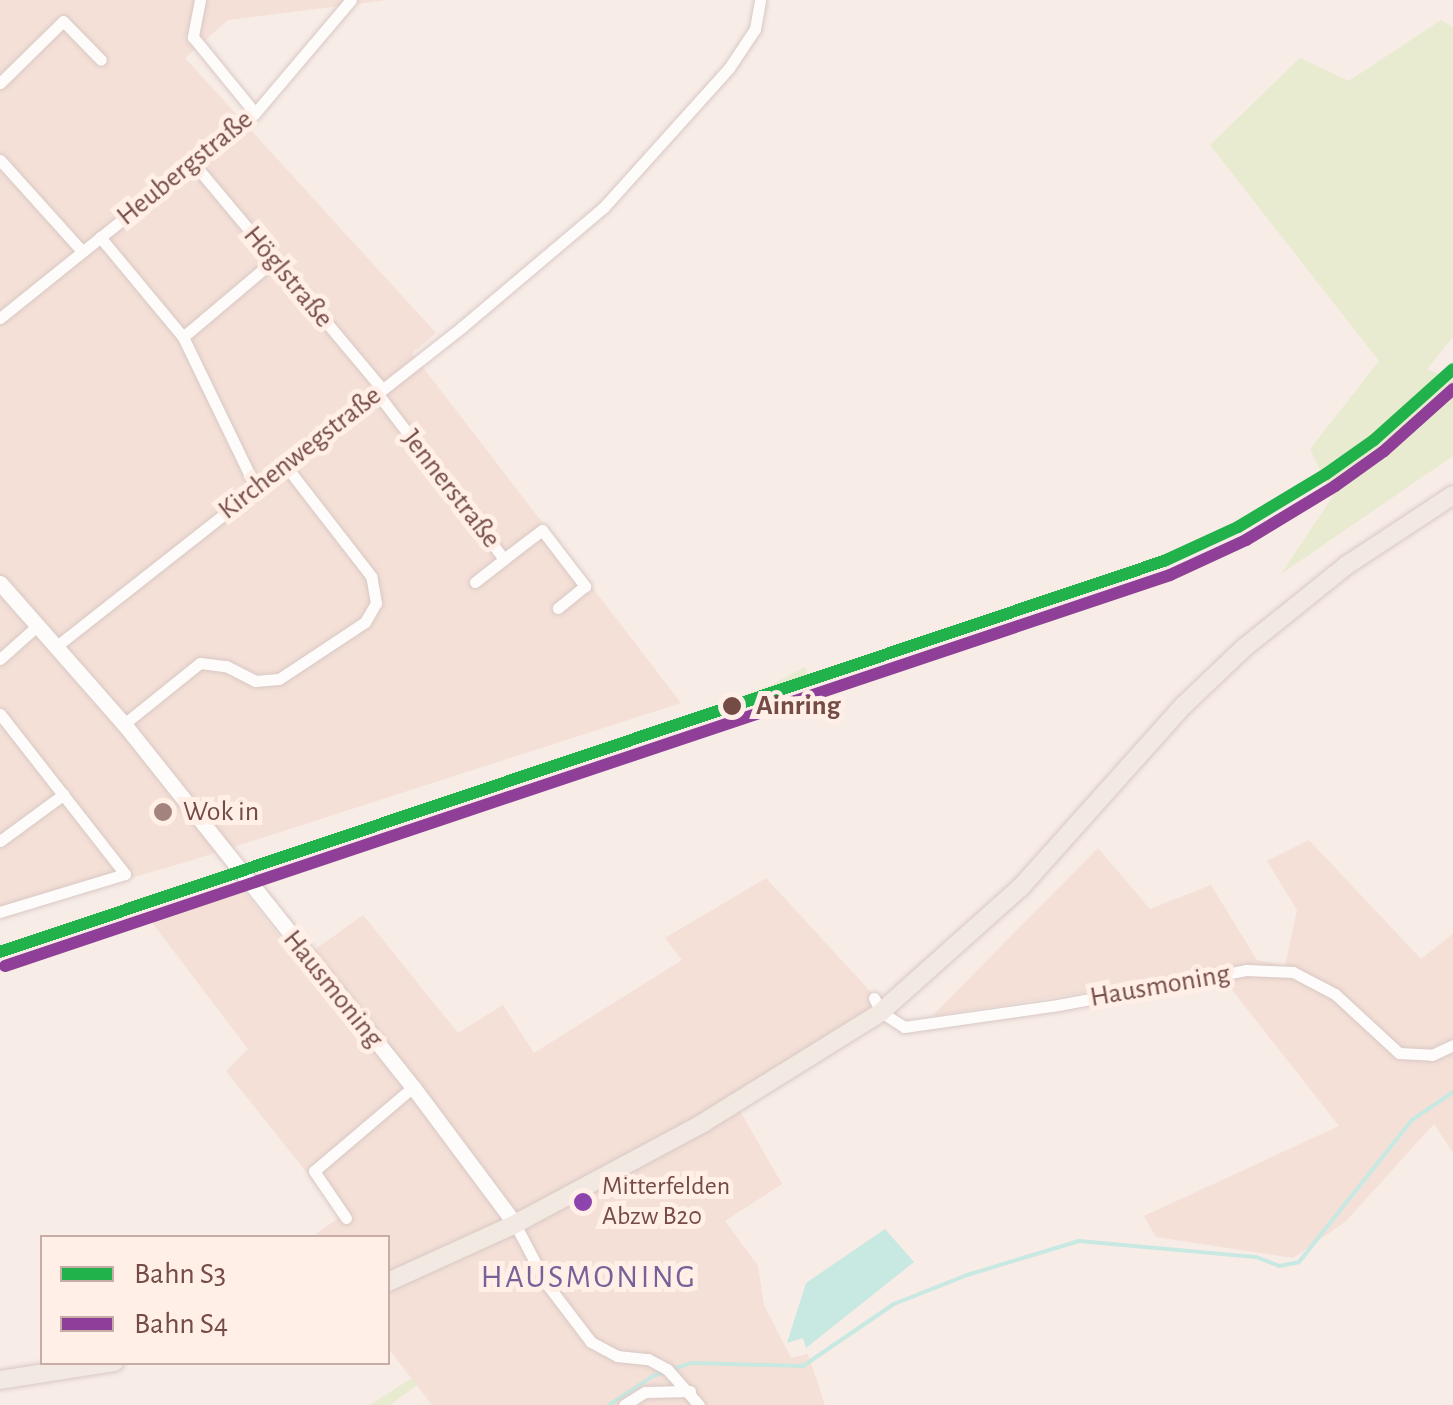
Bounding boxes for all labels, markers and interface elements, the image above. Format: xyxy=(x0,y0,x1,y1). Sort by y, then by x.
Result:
street label: Heubergstraße xyxy=(110,103,260,233)
street label: Höglstraße xyxy=(236,219,340,335)
street label: Kirchenwegstraße xyxy=(212,379,388,527)
street label: Jennerstraße xyxy=(394,423,508,555)
place label: Ainring xyxy=(756,689,841,723)
marker: Ainring xyxy=(717,691,747,721)
place label: Wok in xyxy=(183,795,259,829)
marker: Wok in xyxy=(152,801,174,823)
street label: Hausmoning xyxy=(275,924,391,1054)
street label: Hausmoning xyxy=(1087,957,1233,1015)
place label: Mitterfelden Abzw B20 xyxy=(602,1171,730,1232)
marker: Mitterfelden Abzw B20 xyxy=(573,1192,593,1212)
legend xyxy=(40,1235,390,1365)
district label: HAUSMONING xyxy=(481,1258,697,1296)
text: Bahn S3 xyxy=(134,1259,226,1289)
text: Bahn S4 xyxy=(134,1309,228,1339)

